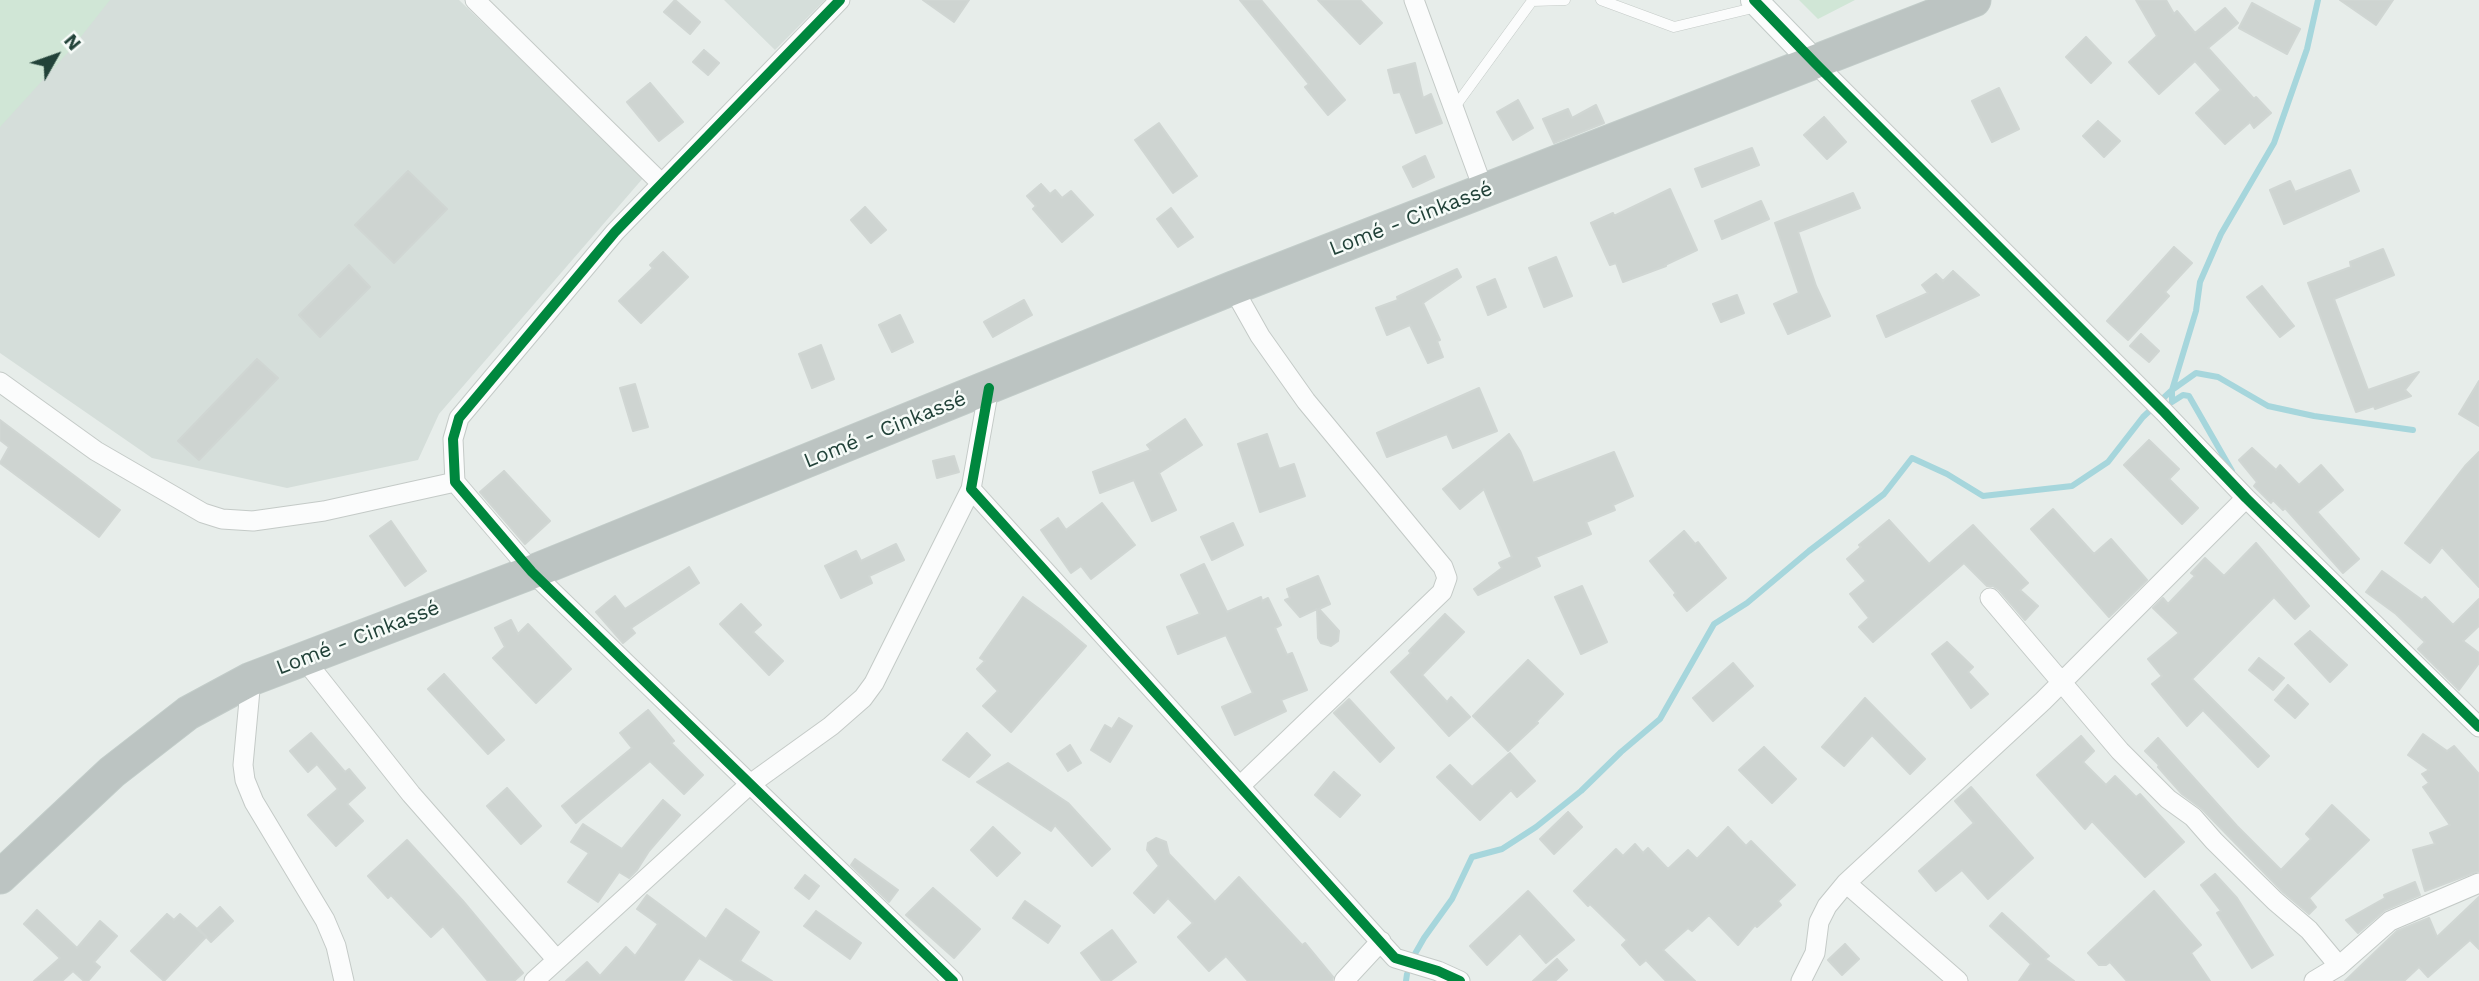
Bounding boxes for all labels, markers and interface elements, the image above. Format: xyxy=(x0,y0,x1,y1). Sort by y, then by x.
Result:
north arrow xyxy=(21,21,91,91)
text: N xyxy=(59,29,86,55)
street label: Lomé - Cinkassé xyxy=(1326,176,1496,262)
street label: Lomé - Cinkassé xyxy=(800,386,970,474)
street label: Lomé - Cinkassé xyxy=(273,595,443,681)

